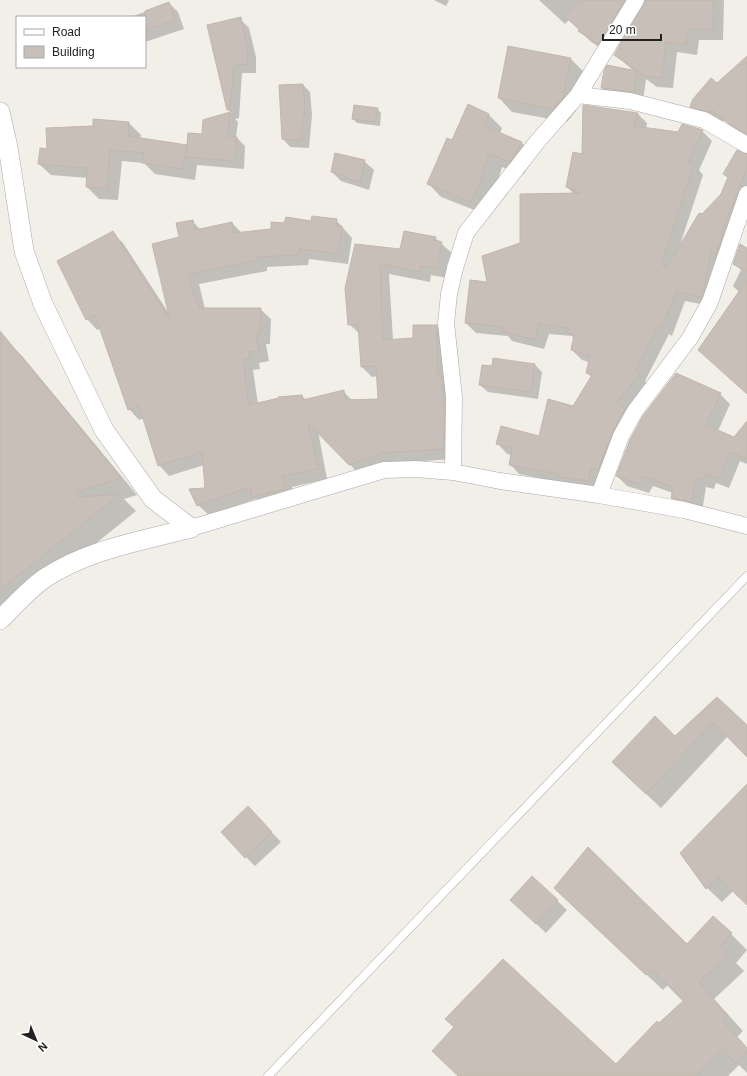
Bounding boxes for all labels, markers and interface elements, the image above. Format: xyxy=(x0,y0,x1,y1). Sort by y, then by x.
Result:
legend xyxy=(16,16,146,68)
scale bar xyxy=(603,16,661,42)
text: 20 m xyxy=(609,23,636,37)
text: Road xyxy=(52,25,81,39)
text: Building xyxy=(52,45,95,59)
north arrow xyxy=(16,1020,56,1060)
text: N xyxy=(36,1040,50,1054)

